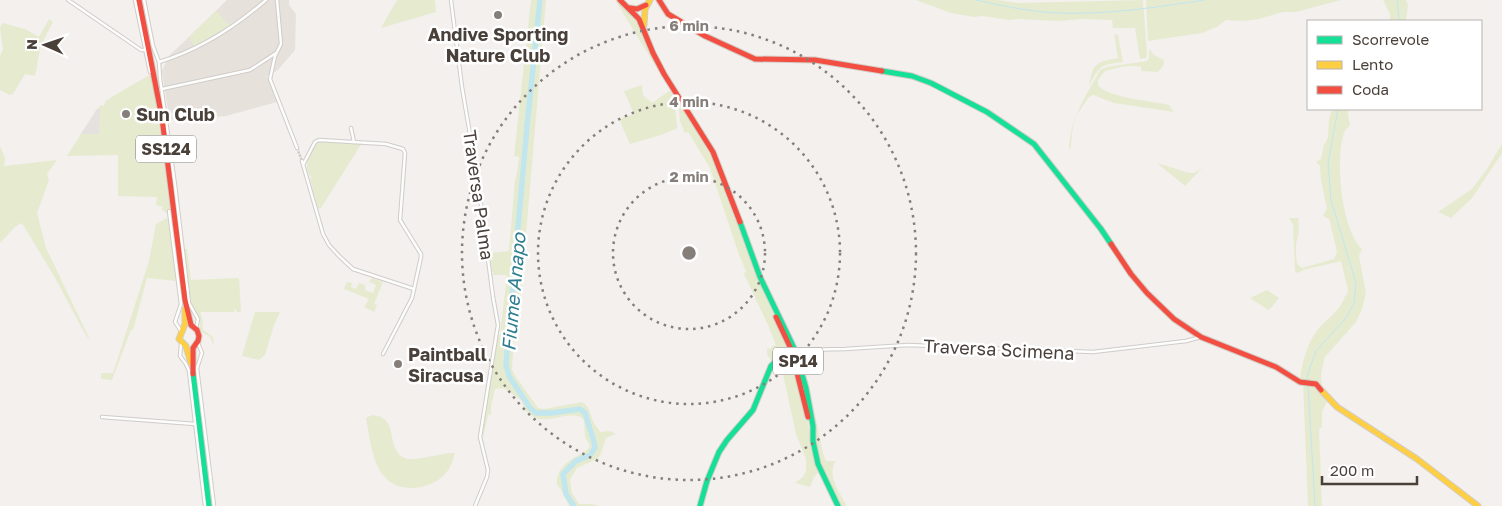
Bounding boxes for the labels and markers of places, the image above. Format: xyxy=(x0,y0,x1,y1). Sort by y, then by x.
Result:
marker: Andive Sporting Nature Club xyxy=(492,9,504,21)
place label: Andive Sporting Nature Club xyxy=(428,23,568,66)
place label: Sun Club xyxy=(136,103,215,125)
marker: Sun Club xyxy=(120,108,132,120)
centre of rings xyxy=(680,244,698,262)
place label: Paintball Siracusa xyxy=(408,343,487,386)
marker: Paintball Siracusa xyxy=(392,358,404,370)

